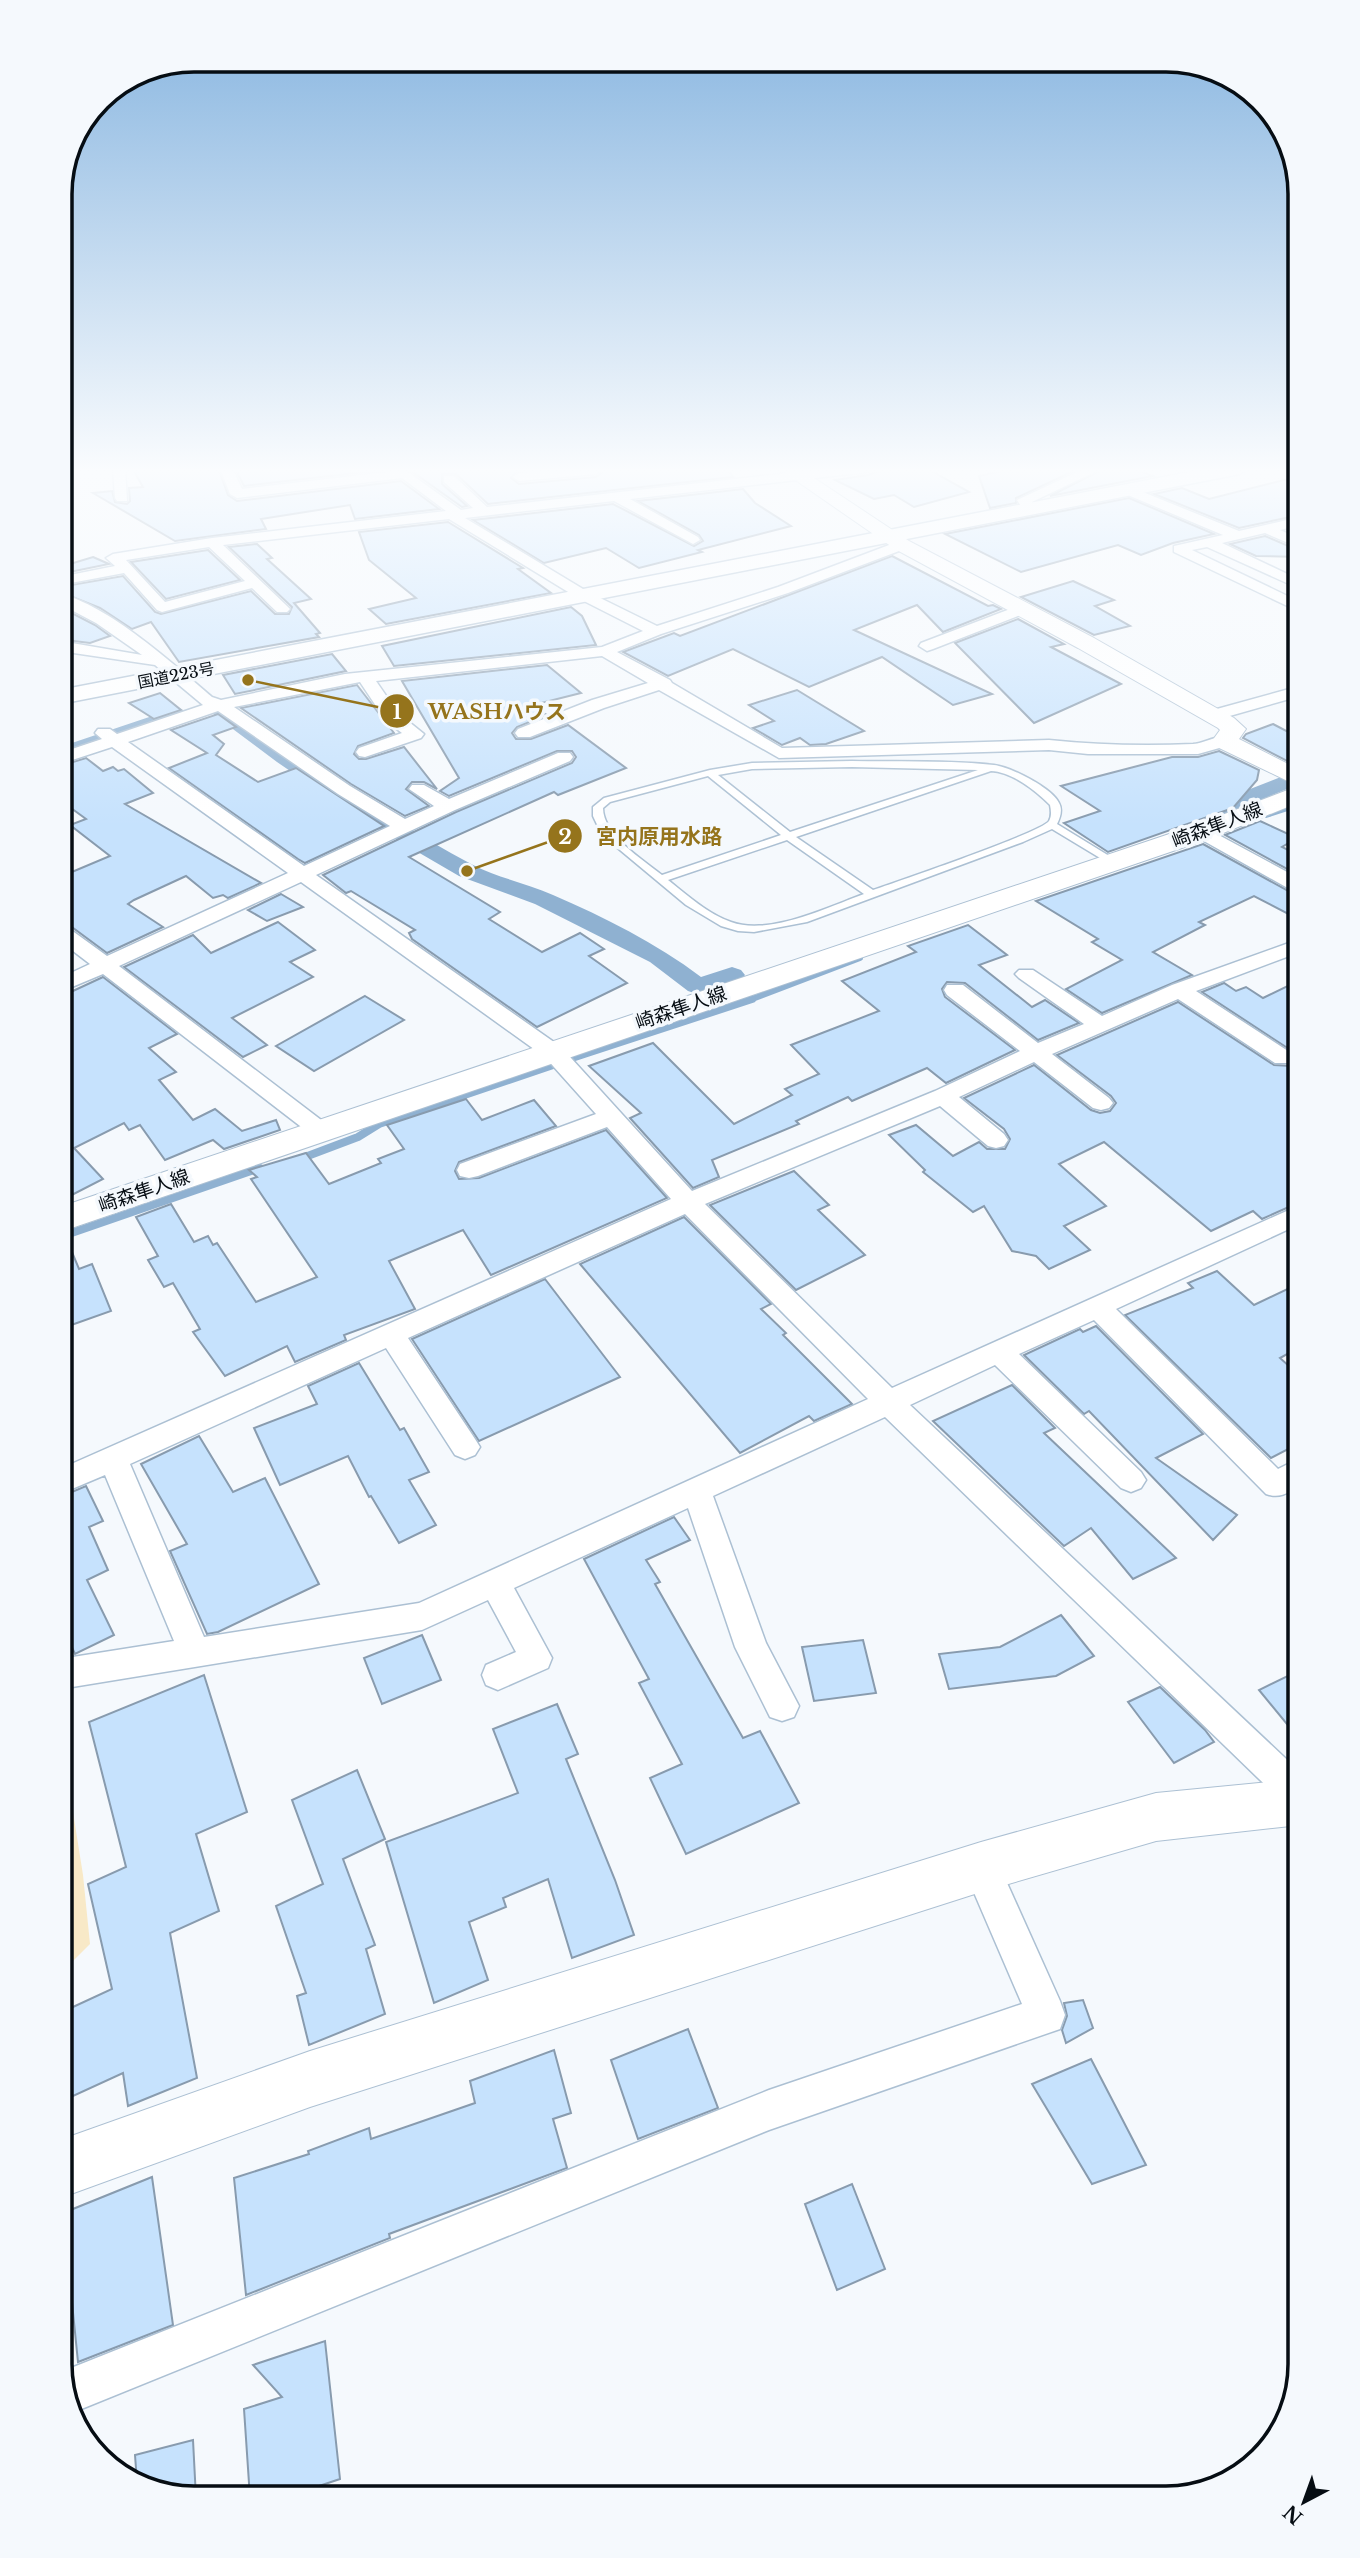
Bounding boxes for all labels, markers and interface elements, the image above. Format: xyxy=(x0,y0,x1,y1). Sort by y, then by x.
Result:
street label: 国道223号 xyxy=(136,658,216,692)
callout: WASHハウス xyxy=(379,690,580,732)
text: 1 xyxy=(392,699,402,725)
text: WASHハウス xyxy=(427,699,566,725)
street label: 崎森隼人線 xyxy=(1169,797,1265,853)
callout: 宮内原用水路 xyxy=(547,815,736,857)
text: 2 xyxy=(558,824,572,850)
text: 宮内原用水路 xyxy=(596,824,722,850)
street label: 崎森隼人線 xyxy=(632,982,730,1034)
street label: 崎森隼人線 xyxy=(95,1165,193,1217)
north arrow xyxy=(1269,2467,1339,2537)
text: N xyxy=(1279,2500,1307,2529)

